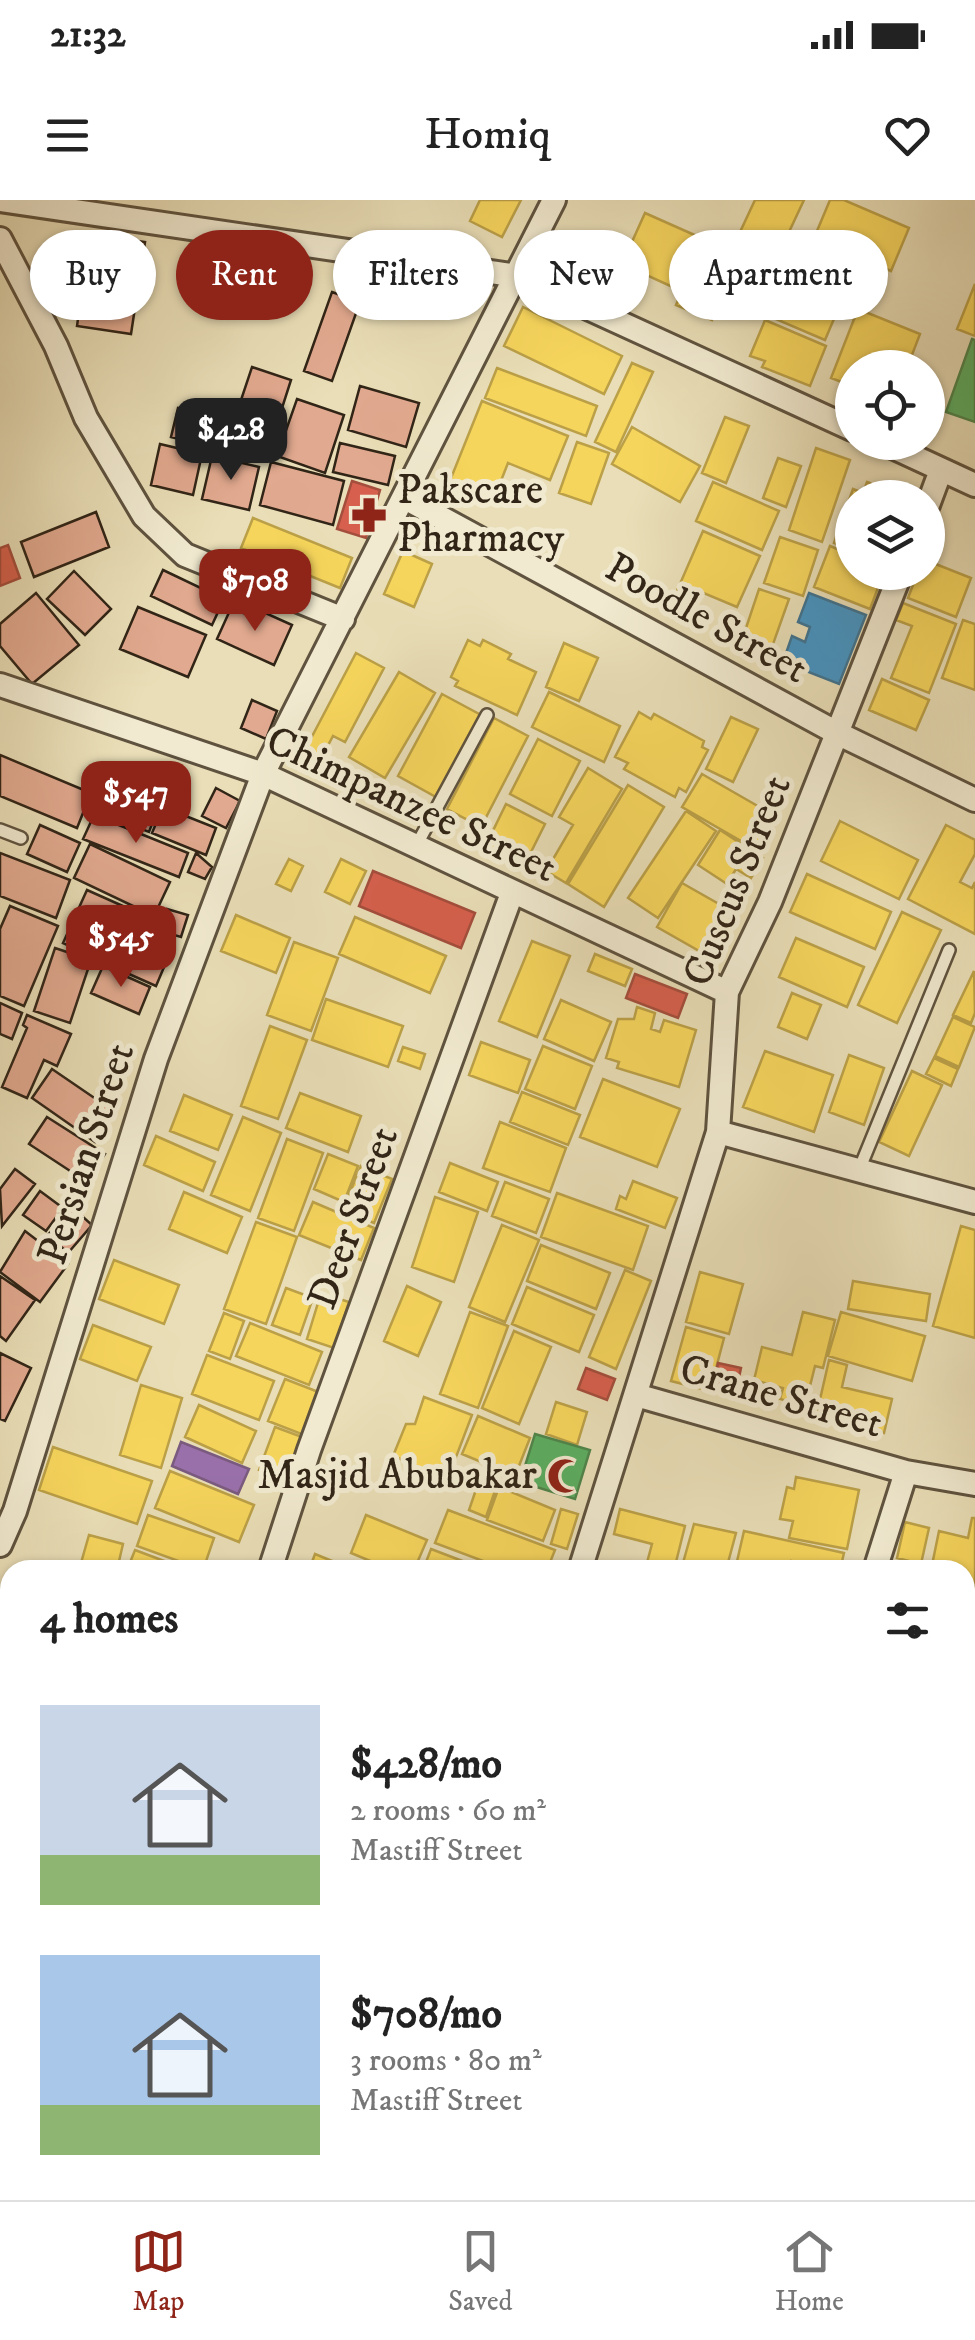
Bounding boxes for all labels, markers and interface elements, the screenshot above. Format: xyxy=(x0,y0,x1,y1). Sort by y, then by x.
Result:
text: 21:32 xyxy=(50,11,125,59)
text: Homiq xyxy=(424,107,551,163)
icon: menu xyxy=(40,108,95,163)
icon: heart xyxy=(880,108,935,163)
chip: Buy xyxy=(30,230,156,320)
chip: Rent xyxy=(176,230,313,320)
chip: Filters xyxy=(333,230,494,320)
chip: New xyxy=(514,230,649,320)
chip: Apartment xyxy=(669,230,888,320)
map controls xyxy=(835,350,945,590)
button: locate xyxy=(835,350,945,460)
pin: $428 xyxy=(172,398,290,483)
text: $428 xyxy=(197,410,265,450)
place label: Pakscare Pharmacy xyxy=(397,465,565,565)
button: layers xyxy=(835,480,945,590)
pharmacy icon: Pakscare Pharmacy xyxy=(350,496,388,534)
street label: Poodle Street xyxy=(596,542,816,696)
pin: $708 xyxy=(196,549,314,634)
text: $708 xyxy=(221,561,289,601)
street label: Chimpanzee Street xyxy=(257,715,565,895)
pin: $547 xyxy=(77,761,195,846)
street label: Cuscus Street xyxy=(672,768,804,994)
text: $547 xyxy=(103,773,169,813)
pin: $545 xyxy=(62,905,180,990)
text: $545 xyxy=(88,917,154,957)
street label: Persian Street xyxy=(27,1037,147,1271)
street label: Deer Street xyxy=(297,1120,411,1316)
street label: Crane Street xyxy=(674,1343,888,1451)
place label: Masjid Abubakar xyxy=(257,1450,537,1502)
mosque icon: Masjid Abubakar xyxy=(546,1457,584,1495)
icon: filters xyxy=(880,1593,935,1648)
text: 4 homes xyxy=(40,1594,178,1646)
text: $428/mo xyxy=(350,1739,502,1791)
icon: home xyxy=(120,1745,240,1865)
text: 2 rooms · 60 m² xyxy=(350,1791,546,1831)
text: Mastiff Street xyxy=(350,1831,522,1871)
text: $708/mo xyxy=(350,1989,502,2041)
icon: home xyxy=(120,1995,240,2115)
text: 3 rooms · 80 m² xyxy=(350,2041,542,2081)
text: Mastiff Street xyxy=(350,2081,522,2121)
tab: Map xyxy=(131,2224,186,2319)
tab: Saved xyxy=(448,2224,513,2319)
tab: Home xyxy=(775,2224,844,2319)

